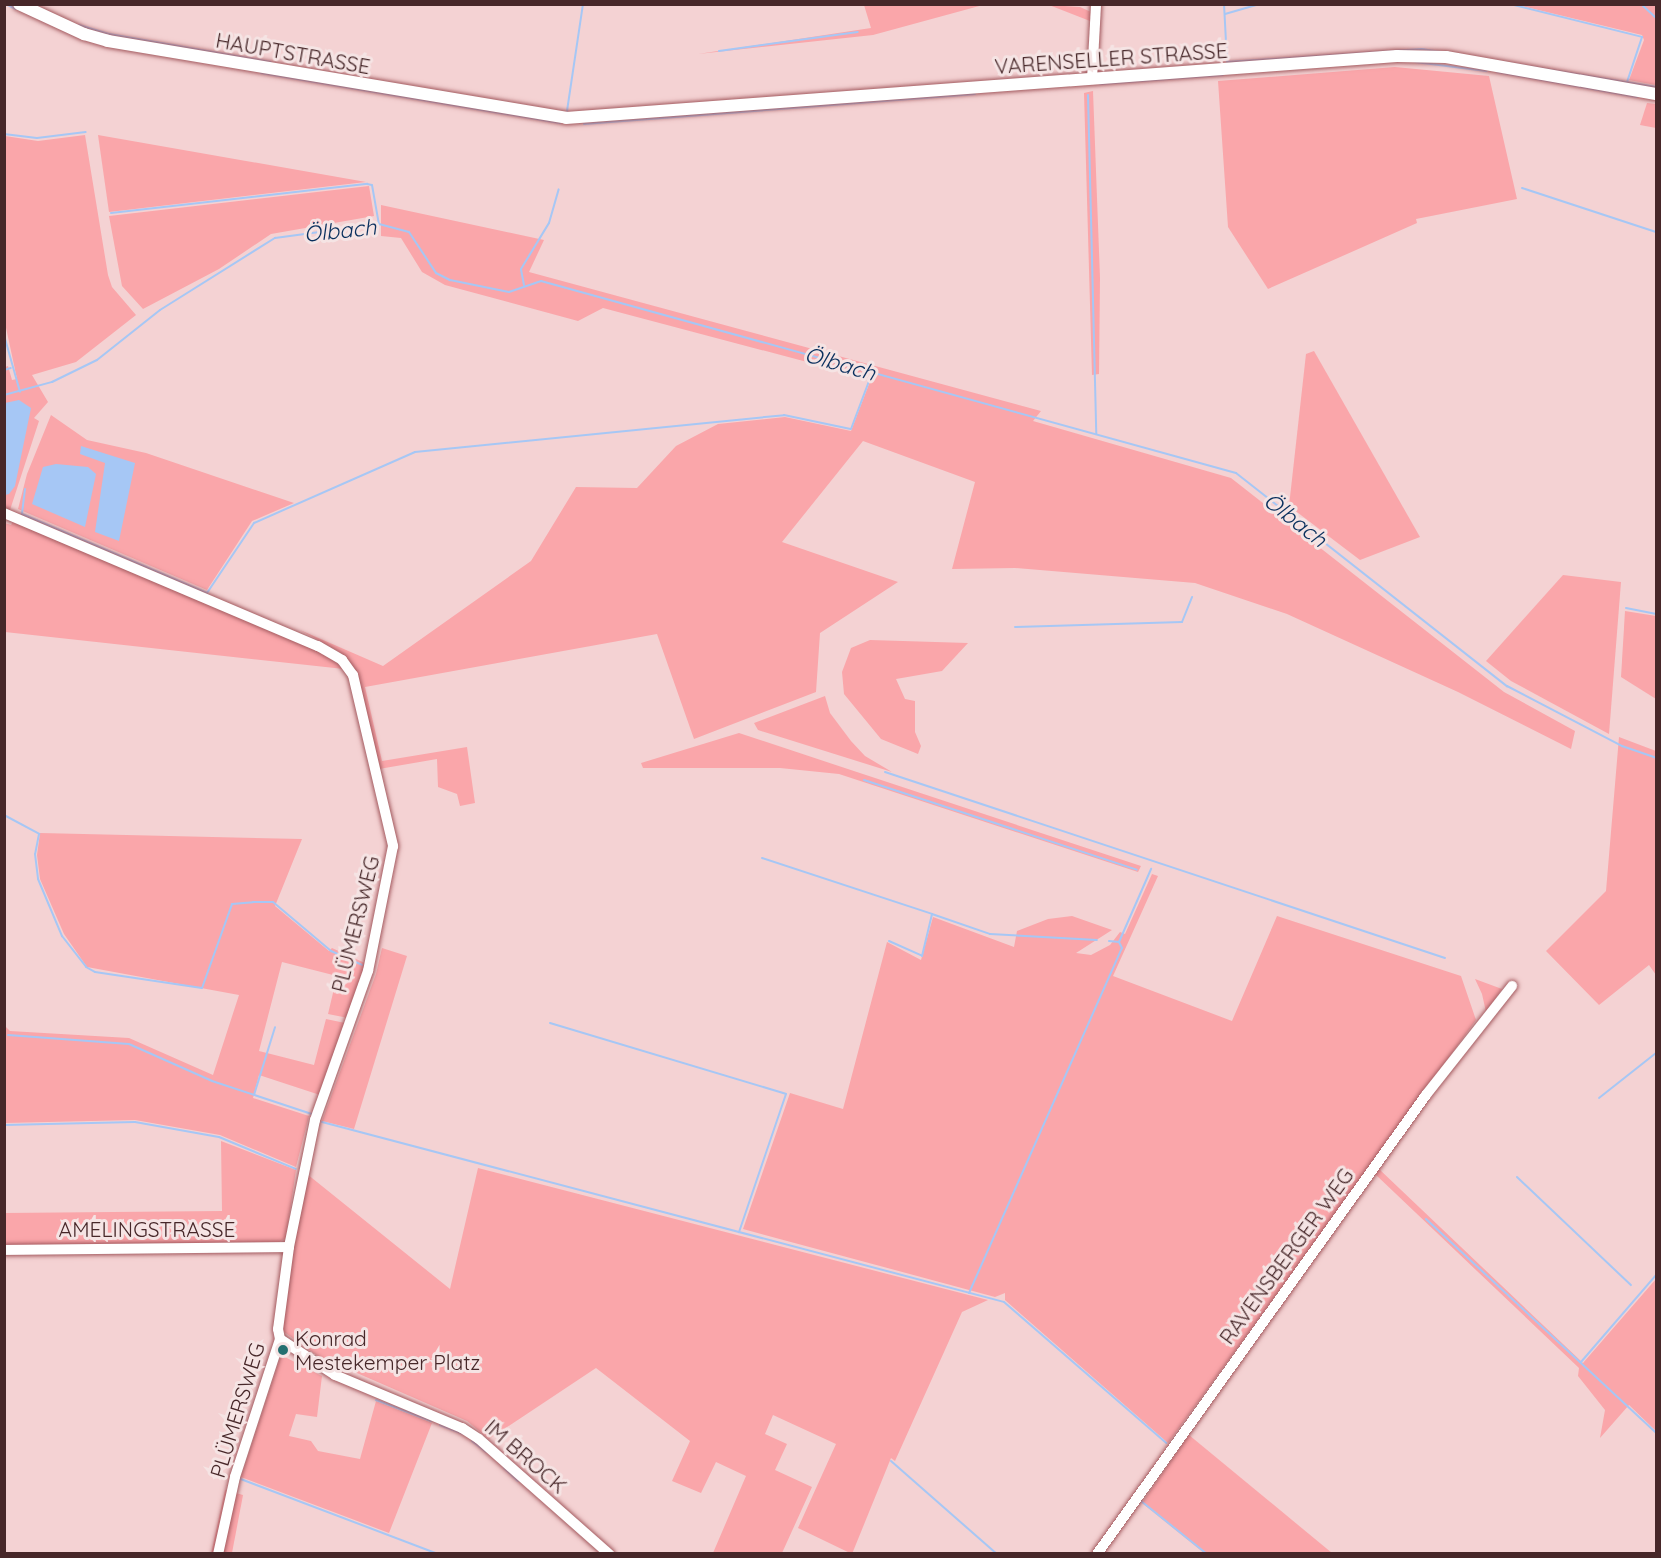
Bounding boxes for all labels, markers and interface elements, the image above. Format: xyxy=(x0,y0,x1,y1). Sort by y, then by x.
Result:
street label: HAUPTSTRASSE xyxy=(214,27,372,79)
street label: VARENSELLER STRASSE xyxy=(994,37,1228,79)
water label: Ölbach xyxy=(303,214,377,248)
water label: Ölbach xyxy=(802,341,878,387)
water label: Ölbach xyxy=(1258,487,1332,553)
street label: PLÜMERSWEG xyxy=(326,853,384,995)
street label: RAVENSBERGER WEG xyxy=(1214,1163,1358,1349)
street label: AMELINGSTRASSE xyxy=(59,1216,235,1242)
place label: Konrad Mestekemper Platz xyxy=(295,1325,480,1375)
street label: PLÜMERSWEG xyxy=(204,1339,270,1481)
marker: Konrad Mestekemper Platz xyxy=(276,1343,290,1357)
street label: IM BROCK xyxy=(480,1414,572,1498)

